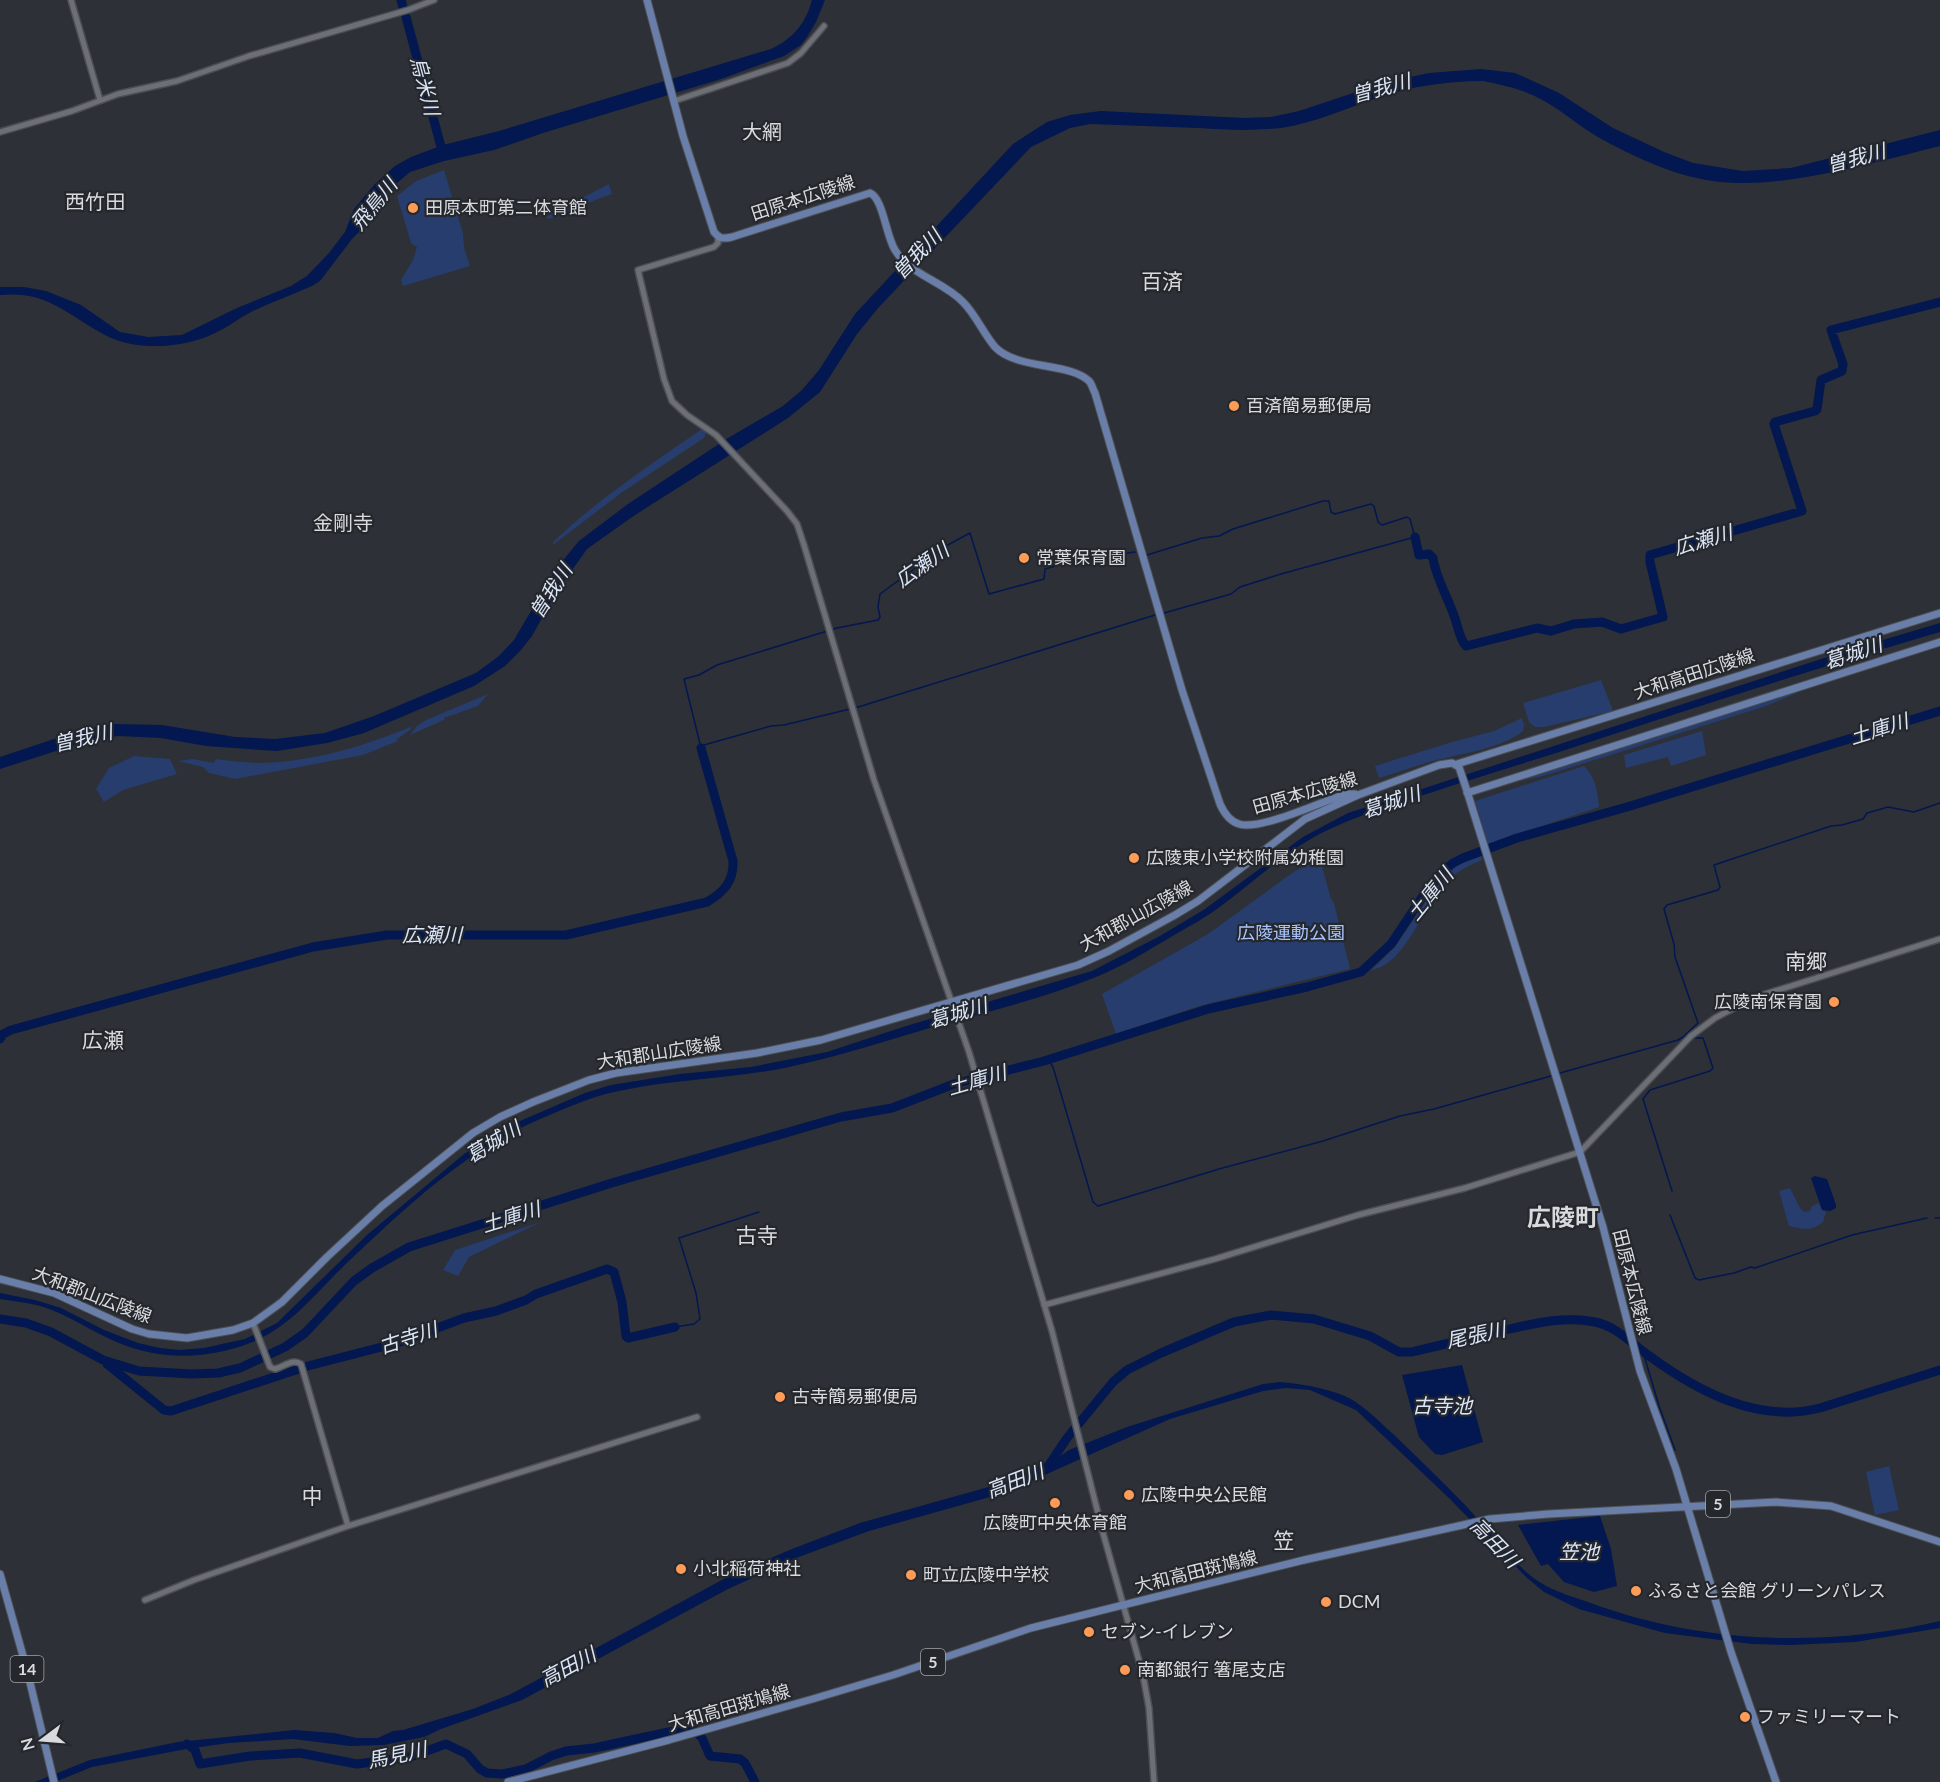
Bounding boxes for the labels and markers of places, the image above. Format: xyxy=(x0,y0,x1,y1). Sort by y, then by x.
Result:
place label: 田原本町第二体育館 xyxy=(425,196,587,218)
marker: 田原本町第二体育館 xyxy=(406,201,420,215)
place label: 百済簡易郵便局 xyxy=(1246,394,1372,416)
marker: 百済簡易郵便局 xyxy=(1227,399,1241,413)
place label: 常葉保育園 xyxy=(1036,546,1126,568)
marker: 常葉保育園 xyxy=(1017,551,1031,565)
place label: 広陵東小学校附属幼稚園 xyxy=(1146,846,1344,868)
marker: 広陵東小学校附属幼稚園 xyxy=(1127,851,1141,865)
place label: 広陵南保育園 xyxy=(1714,990,1822,1012)
marker: 広陵南保育園 xyxy=(1827,995,1841,1009)
place label: 古寺簡易郵便局 xyxy=(792,1385,918,1407)
marker: 古寺簡易郵便局 xyxy=(773,1390,787,1404)
place label: 広陵中央公民館 xyxy=(1141,1483,1267,1505)
marker: 広陵中央公民館 xyxy=(1122,1488,1136,1502)
marker: 広陵町中央体育館 xyxy=(1048,1496,1062,1510)
place label: 広陵町中央体育館 xyxy=(983,1511,1127,1533)
place label: 小北稲荷神社 xyxy=(693,1557,801,1579)
marker: 小北稲荷神社 xyxy=(674,1562,688,1576)
place label: 町立広陵中学校 xyxy=(923,1563,1049,1585)
marker: 町立広陵中学校 xyxy=(904,1568,918,1582)
place label: ふるさと会館 グリーンパレス xyxy=(1648,1579,1886,1601)
marker: ふるさと会館 グリーンパレス xyxy=(1629,1584,1643,1598)
place label: DCM xyxy=(1338,1590,1380,1612)
marker: DCM xyxy=(1319,1595,1333,1609)
place label: セブン-イレブン xyxy=(1101,1620,1234,1642)
marker: セブン-イレブン xyxy=(1082,1625,1096,1639)
place label: 南都銀行 箸尾支店 xyxy=(1137,1658,1286,1680)
marker: 南都銀行 箸尾支店 xyxy=(1118,1663,1132,1677)
place label: ファミリーマート xyxy=(1757,1705,1901,1727)
marker: ファミリーマート xyxy=(1738,1710,1752,1724)

